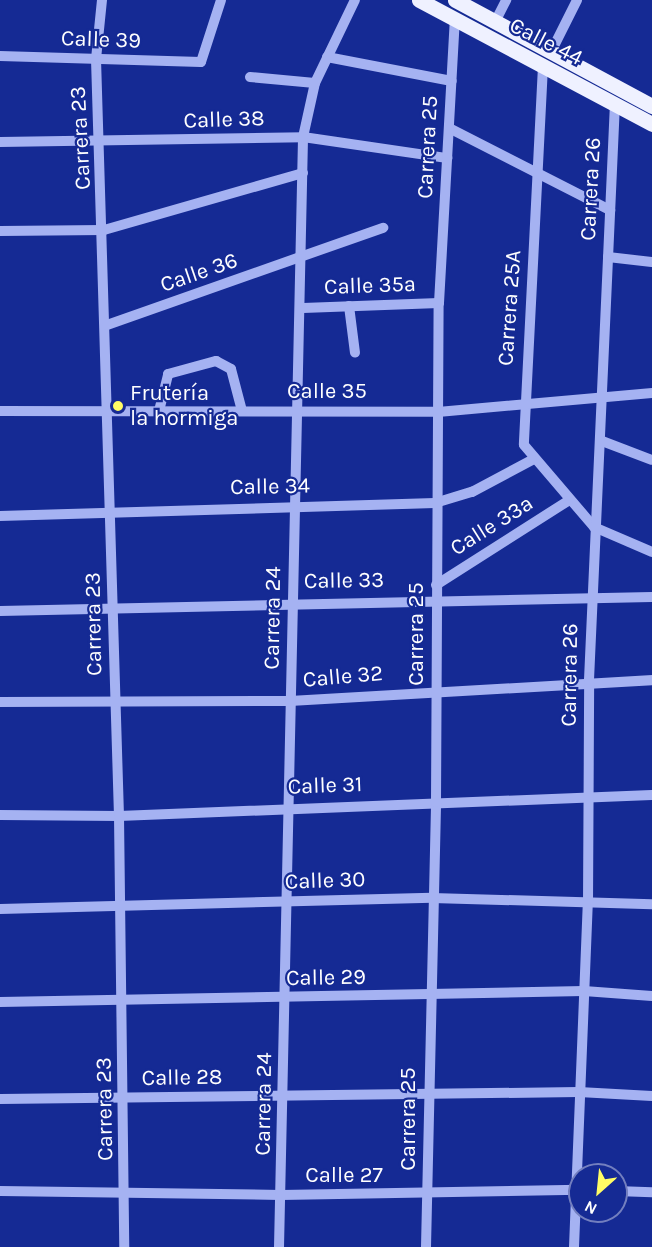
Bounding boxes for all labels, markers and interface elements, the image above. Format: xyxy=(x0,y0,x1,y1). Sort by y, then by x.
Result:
street label: Calle 44 xyxy=(505,12,587,72)
street label: Calle 39 xyxy=(60,25,142,55)
street label: Carrera 23 xyxy=(65,85,97,191)
street label: Carrera 25 xyxy=(412,95,444,199)
street label: Calle 38 xyxy=(183,105,265,135)
street label: Carrera 26 xyxy=(575,137,607,241)
street label: Calle 36 xyxy=(157,247,241,299)
street label: Carrera 25A xyxy=(493,249,527,367)
street label: Calle 35a xyxy=(324,271,416,301)
street label: Calle 35 xyxy=(287,379,367,405)
place label: Frutería la hormiga xyxy=(130,380,238,432)
marker: Frutería la hormiga xyxy=(111,399,125,413)
street label: Calle 34 xyxy=(230,473,310,501)
street label: Calle 33a xyxy=(446,490,538,562)
street label: Carrera 24 xyxy=(259,566,287,670)
street label: Calle 33 xyxy=(304,567,384,595)
street label: Carrera 23 xyxy=(80,572,108,676)
street label: Carrera 25 xyxy=(404,582,430,686)
street label: Carrera 26 xyxy=(556,623,584,727)
street label: Calle 32 xyxy=(302,660,384,694)
street label: Calle 31 xyxy=(287,772,363,800)
street label: Calle 30 xyxy=(284,866,366,896)
street label: Calle 29 xyxy=(286,964,366,992)
street label: Carrera 24 xyxy=(250,1052,278,1156)
street label: Carrera 23 xyxy=(91,1057,119,1161)
street label: Calle 28 xyxy=(141,1064,223,1092)
street label: Carrera 25 xyxy=(396,1067,422,1171)
street label: Calle 27 xyxy=(305,1163,383,1189)
north arrow xyxy=(568,1163,628,1223)
text: N xyxy=(581,1197,600,1219)

